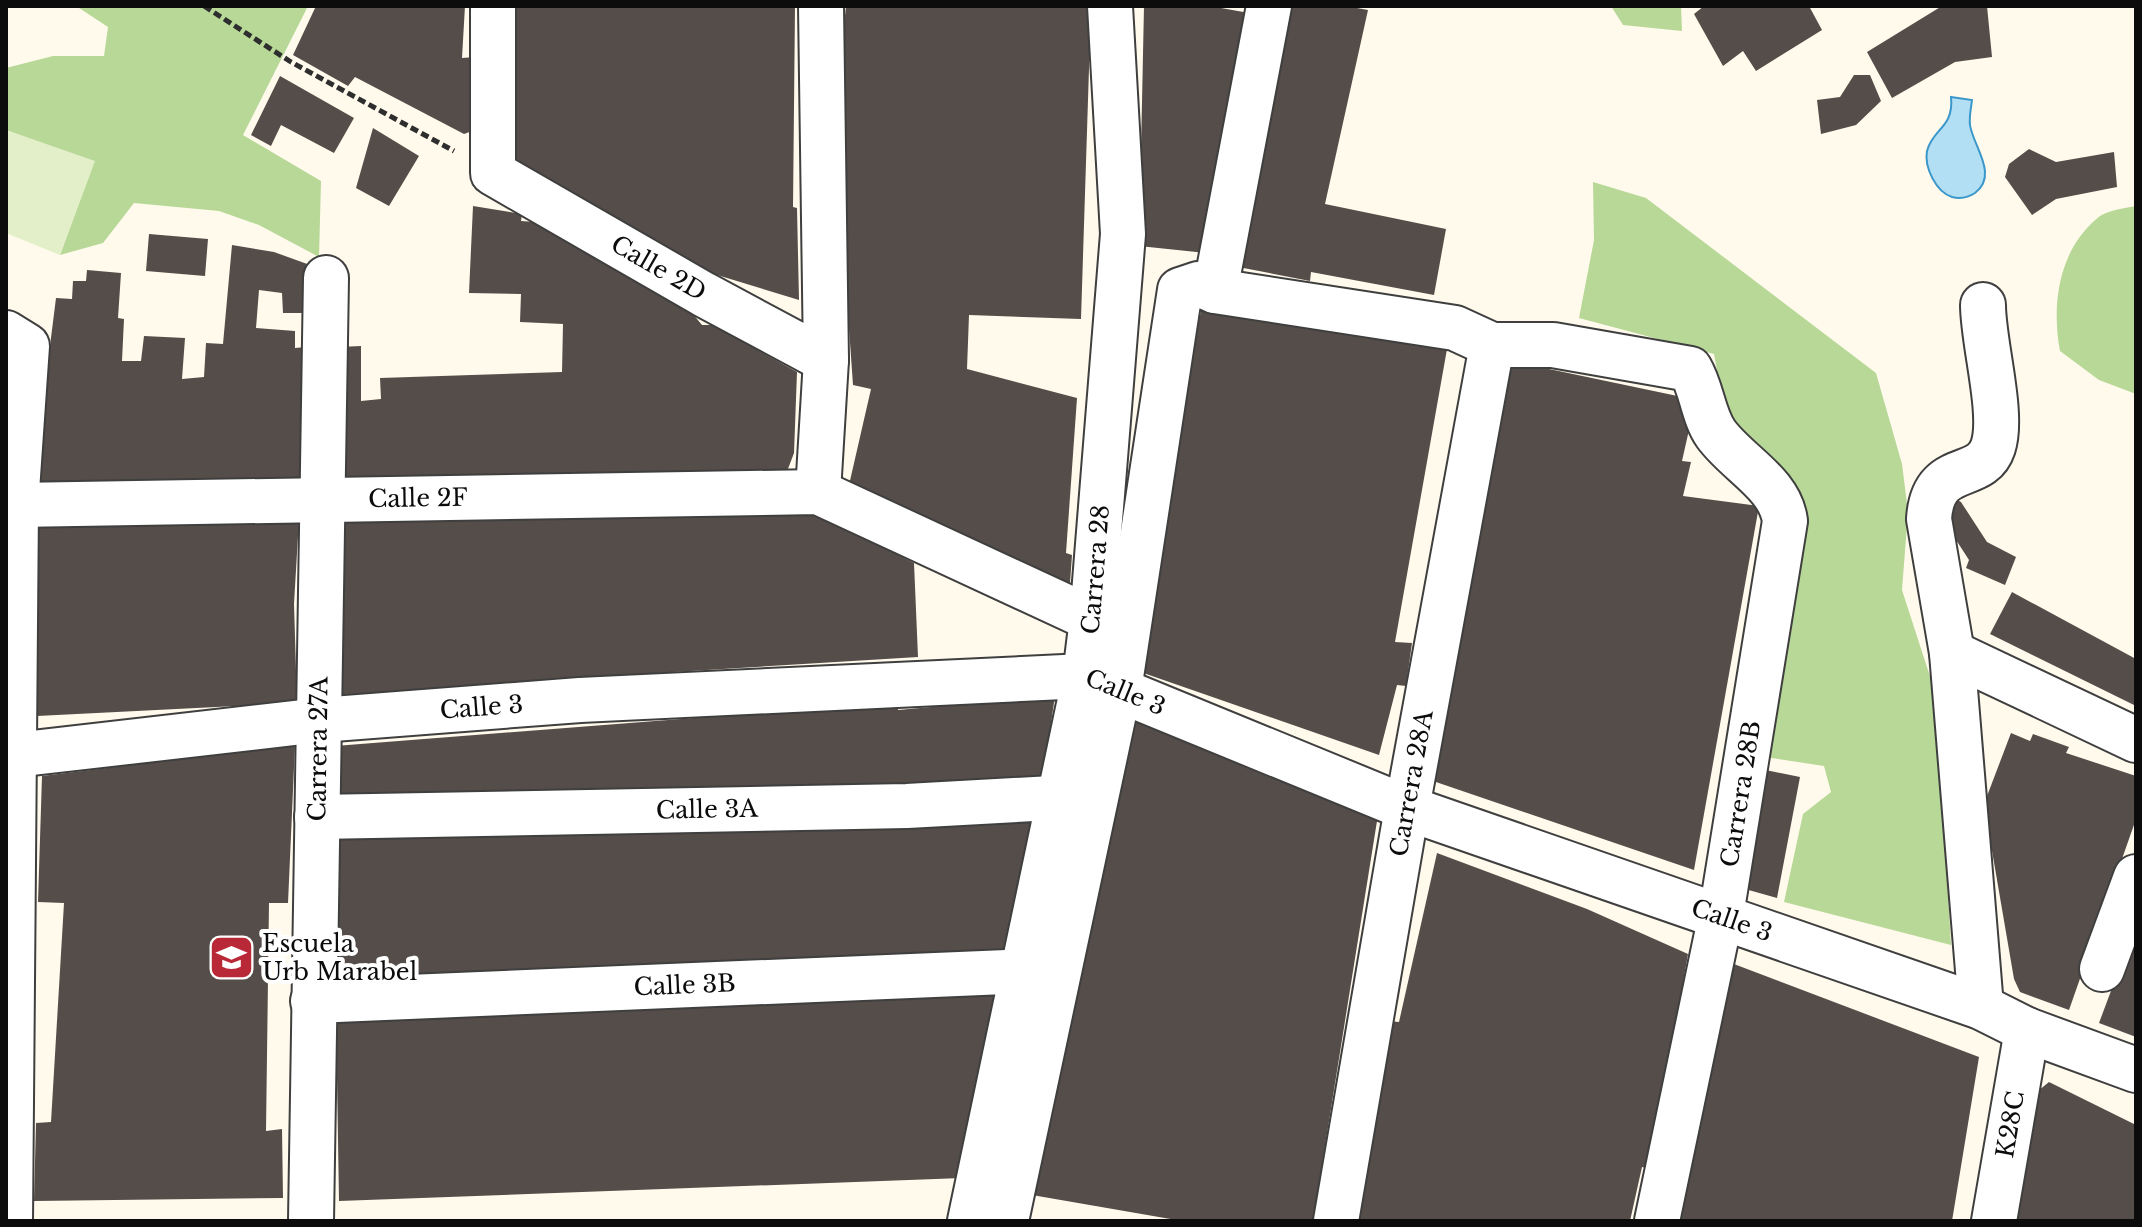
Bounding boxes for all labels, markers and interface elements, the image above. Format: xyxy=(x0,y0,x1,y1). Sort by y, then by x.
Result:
street label: Calle 2D xyxy=(606,229,711,307)
street label: Calle 2F xyxy=(368,483,468,513)
street label: Carrera 28 xyxy=(1075,504,1115,636)
street label: Calle 3 xyxy=(1081,663,1170,721)
street label: Carrera 27A xyxy=(302,676,334,822)
street label: Calle 3 xyxy=(439,689,524,725)
street label: Carrera 28A xyxy=(1384,707,1439,859)
street label: Carrera 28B xyxy=(1715,719,1766,869)
street label: Calle 3A xyxy=(656,794,759,825)
street label: Calle 3 xyxy=(1688,893,1776,947)
place label: Escuela Urb Marabel xyxy=(262,929,418,986)
school or university icon: Escuela Urb Marabel xyxy=(207,934,255,982)
street label: Calle 3B xyxy=(633,968,736,1002)
street label: K28C xyxy=(1990,1089,2030,1160)

